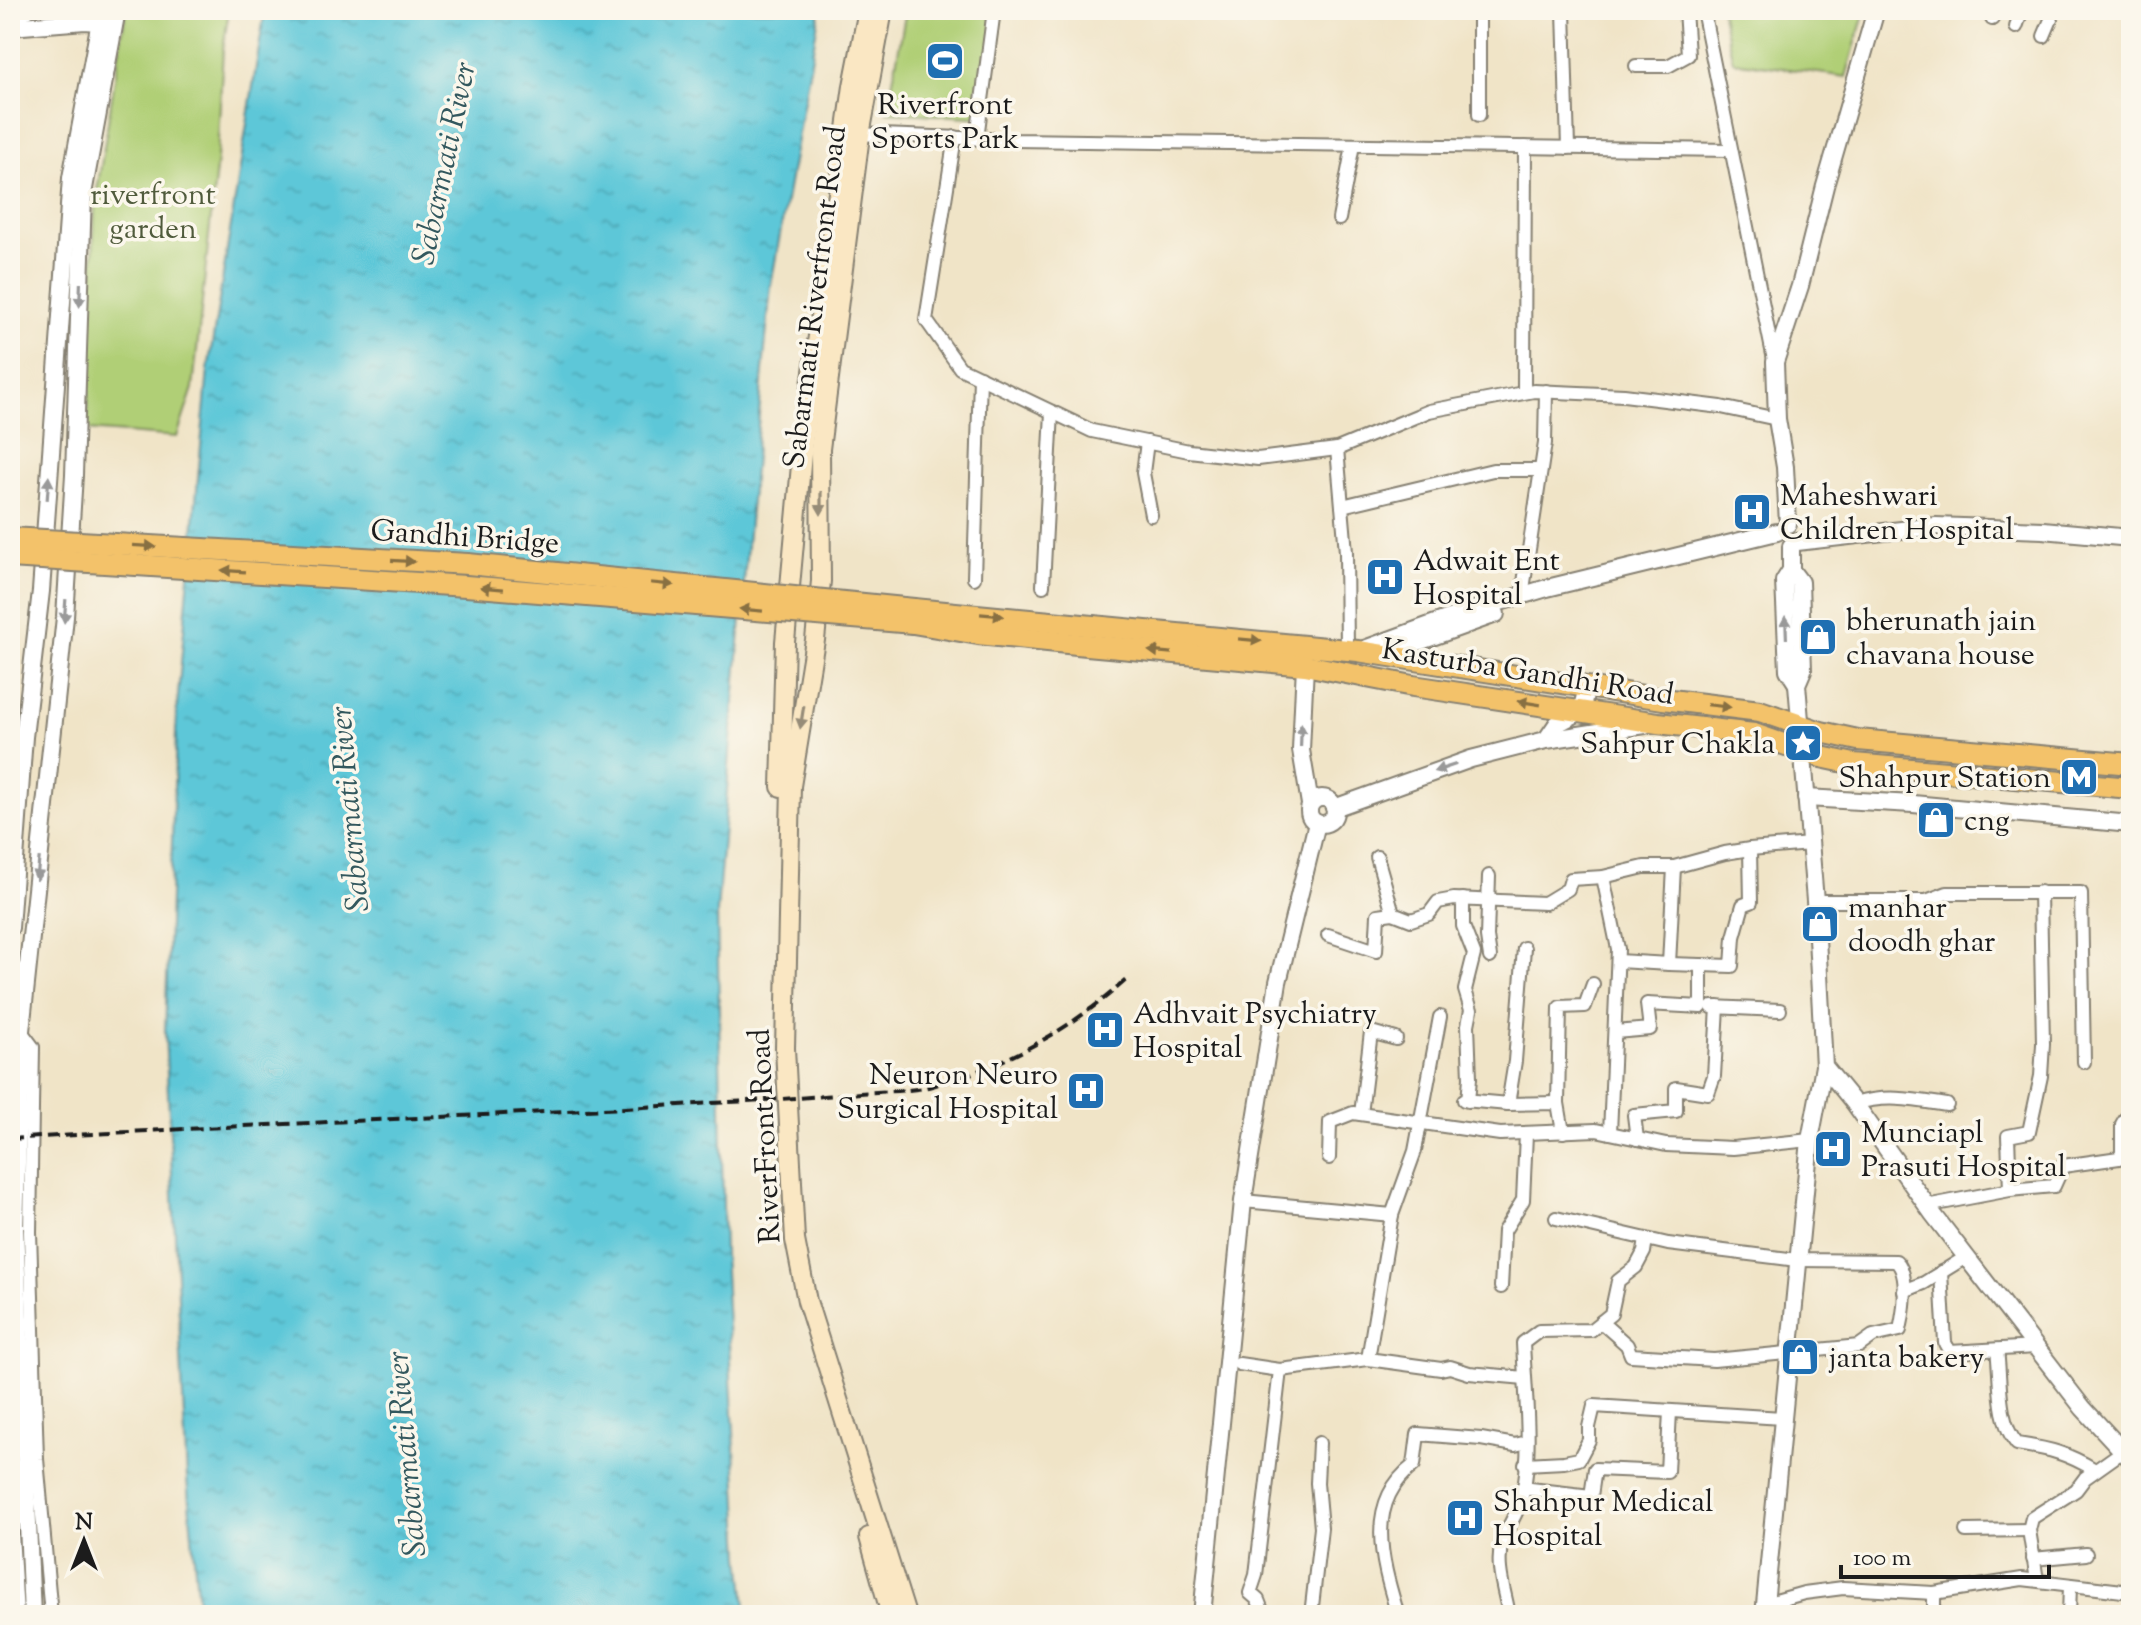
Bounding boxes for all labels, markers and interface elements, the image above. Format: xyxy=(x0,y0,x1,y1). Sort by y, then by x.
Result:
sports icon: Riverfront Sports Park xyxy=(924,40,966,82)
water label: Sabarmati River xyxy=(402,58,490,269)
place label: Riverfront Sports Park xyxy=(871,85,1019,162)
street label: Sabarmati Riverfront Road xyxy=(774,123,859,471)
park label: riverfront garden xyxy=(90,175,216,252)
one-way arrow xyxy=(73,283,86,308)
one-way arrow xyxy=(42,475,55,500)
place label: Maheshwari Children Hospital xyxy=(1780,476,2014,553)
one-way arrow xyxy=(814,491,827,516)
hospital icon: Maheshwari Children Hospital xyxy=(1731,491,1773,533)
street label: Gandhi Bridge xyxy=(369,510,561,567)
one-way arrow xyxy=(132,539,157,552)
place label: Adwait Ent Hospital xyxy=(1413,541,1560,618)
one-way arrow xyxy=(391,554,416,567)
hospital icon: Adwait Ent Hospital xyxy=(1364,556,1406,598)
one-way arrow xyxy=(220,564,245,577)
one-way arrow xyxy=(650,578,675,591)
one-way arrow xyxy=(479,581,504,594)
one-way arrow xyxy=(58,599,71,624)
place label: bherunath jain chavana house xyxy=(1846,601,2036,678)
one-way arrow xyxy=(738,603,763,616)
one-way arrow xyxy=(979,609,1004,622)
one-way arrow xyxy=(1780,614,1793,639)
shop icon: bherunath jain chavana house xyxy=(1797,616,1839,658)
street label: Kasturba Gandhi Road xyxy=(1378,629,1677,718)
one-way arrow xyxy=(1238,634,1263,647)
one-way arrow xyxy=(1147,645,1172,658)
one-way arrow xyxy=(1516,697,1541,709)
one-way arrow xyxy=(1707,700,1732,713)
water label: Sabarmati River xyxy=(319,704,383,913)
one-way arrow xyxy=(796,705,808,730)
one-way arrow xyxy=(1295,722,1308,747)
place icon: Sahpur Chakla xyxy=(1782,722,1824,764)
place label: Sahpur Chakla xyxy=(1580,724,1775,767)
metro station icon: Shahpur Station xyxy=(2058,756,2100,798)
place label: Shahpur Station xyxy=(1838,758,2051,801)
one-way arrow xyxy=(1433,762,1457,774)
shop icon: cng xyxy=(1915,799,1957,841)
place label: cng xyxy=(1964,801,2010,844)
one-way arrow xyxy=(32,857,45,882)
place label: manhar doodh ghar xyxy=(1848,888,1995,965)
shop icon: manhar doodh ghar xyxy=(1799,903,1841,945)
place label: Adhvait Psychiatry Hospital xyxy=(1133,994,1377,1071)
hospital icon: Adhvait Psychiatry Hospital xyxy=(1084,1009,1126,1051)
street label: RiverFront Road xyxy=(739,1027,794,1245)
place label: Neuron Neuro Surgical Hospital xyxy=(837,1055,1058,1132)
hospital icon: Neuron Neuro Surgical Hospital xyxy=(1065,1070,1107,1112)
place label: Munciapl Prasuti Hospital xyxy=(1861,1113,2066,1190)
hospital icon: Munciapl Prasuti Hospital xyxy=(1812,1128,1854,1170)
shop icon: janta bakery xyxy=(1779,1336,1821,1378)
place label: janta bakery xyxy=(1828,1338,1984,1381)
water label: Sabarmati River xyxy=(376,1349,440,1558)
place label: Shahpur Medical Hospital xyxy=(1493,1482,1713,1559)
hospital icon: Shahpur Medical Hospital xyxy=(1444,1497,1486,1539)
north arrow xyxy=(44,1501,124,1581)
text: N xyxy=(75,1508,93,1540)
scale bar xyxy=(1841,1529,2049,1579)
text: 100 m xyxy=(1853,1542,1911,1576)

